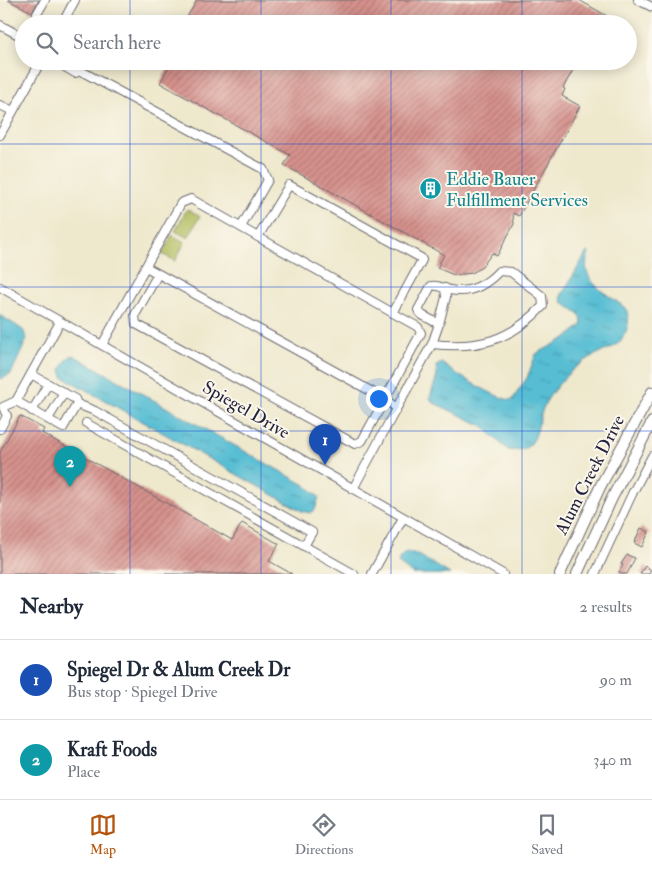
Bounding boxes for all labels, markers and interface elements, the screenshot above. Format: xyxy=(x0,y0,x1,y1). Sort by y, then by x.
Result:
search box xyxy=(15,15,637,70)
icon: search xyxy=(33,29,61,57)
text: Search here xyxy=(73,31,161,55)
place label: Eddie Bauer Fulfillment Services xyxy=(446,168,588,212)
building icon: Eddie Bauer Fulfillment Services xyxy=(418,177,442,201)
street label: Spiegel Drive xyxy=(198,376,294,445)
your location xyxy=(366,386,392,412)
street label: Alum Creek Drive xyxy=(549,411,630,540)
pin: 1 xyxy=(309,424,341,465)
pin: 2 xyxy=(54,446,86,487)
text: Nearby xyxy=(20,593,83,620)
text: 2 results xyxy=(579,597,632,617)
text: Spiegel Dr & Alum Creek Dr xyxy=(67,658,290,682)
text: 1 xyxy=(33,670,39,690)
text: 90 m xyxy=(600,670,632,690)
text: Bus stop · Spiegel Drive xyxy=(67,682,217,702)
text: Kraft Foods xyxy=(67,738,157,762)
text: 2 xyxy=(32,750,40,770)
text: 340 m xyxy=(593,750,632,770)
text: Place xyxy=(67,762,100,782)
tab: Map xyxy=(89,811,117,858)
tab: Directions xyxy=(295,811,353,858)
tab: Saved xyxy=(531,811,563,858)

